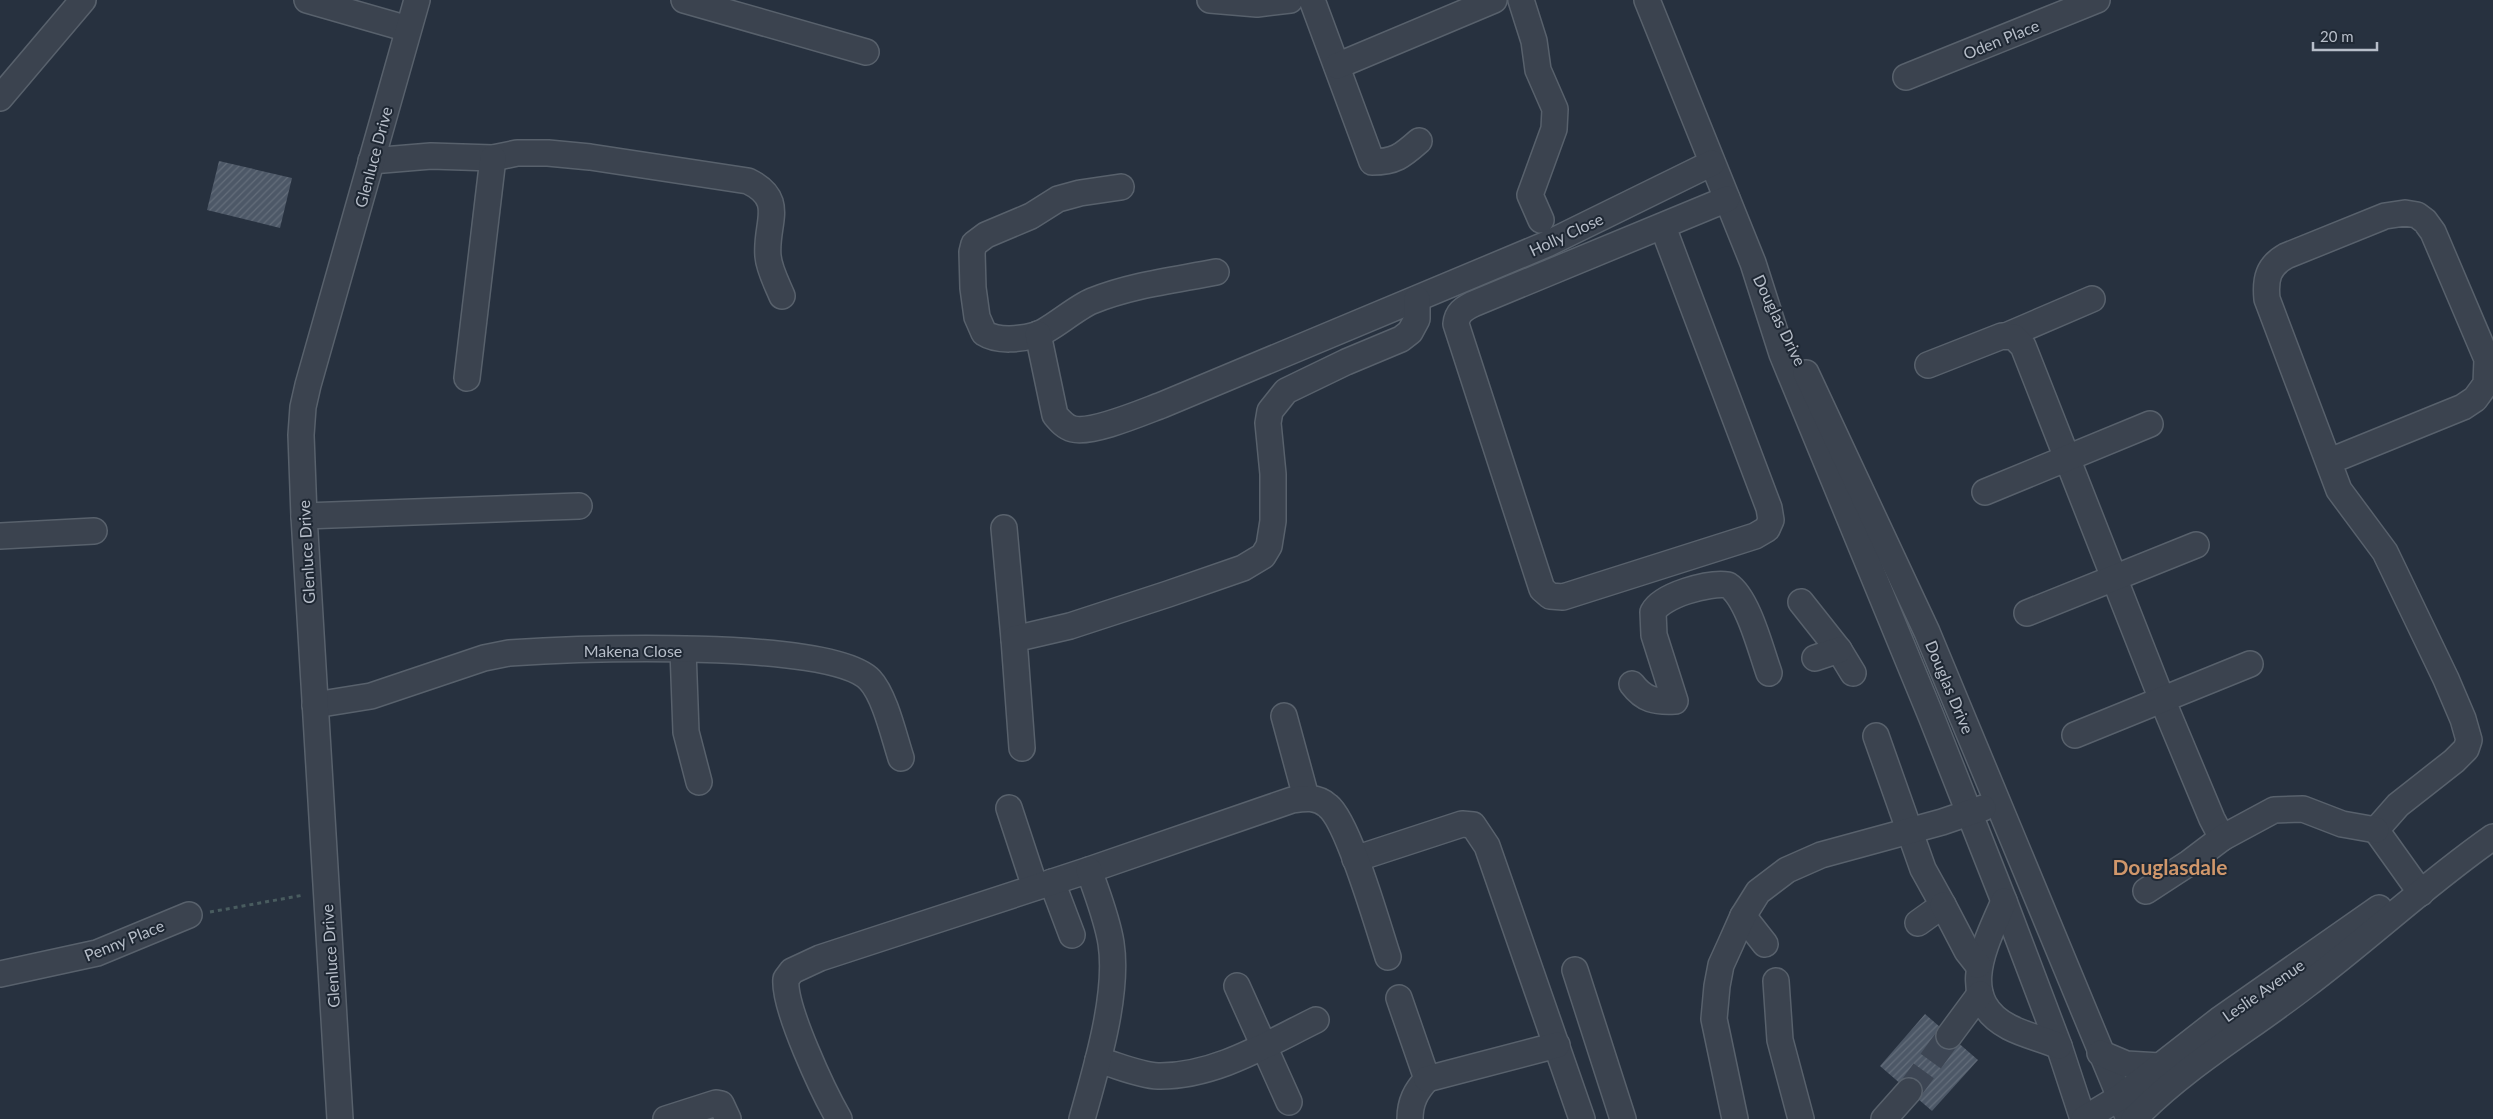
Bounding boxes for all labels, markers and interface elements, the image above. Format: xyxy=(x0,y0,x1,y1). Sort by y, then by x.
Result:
street label: Oden Place xyxy=(1960,15,2042,63)
scale bar xyxy=(2313,20,2377,52)
text: 20 m xyxy=(2320,27,2354,45)
street label: Glenluce Drive xyxy=(350,104,396,210)
street label: Holly Close xyxy=(1526,209,1606,259)
street label: Douglas Drive xyxy=(1750,271,1810,369)
street label: Glenluce Drive xyxy=(294,500,318,604)
street label: Douglas Drive xyxy=(1922,638,1978,736)
street label: Makena Close xyxy=(584,641,682,660)
district label: Douglasdale xyxy=(2113,854,2227,879)
street label: Glenluce Drive xyxy=(317,904,343,1008)
street label: Penny Place xyxy=(81,915,167,965)
street label: Leslie Avenue xyxy=(2218,955,2308,1025)

